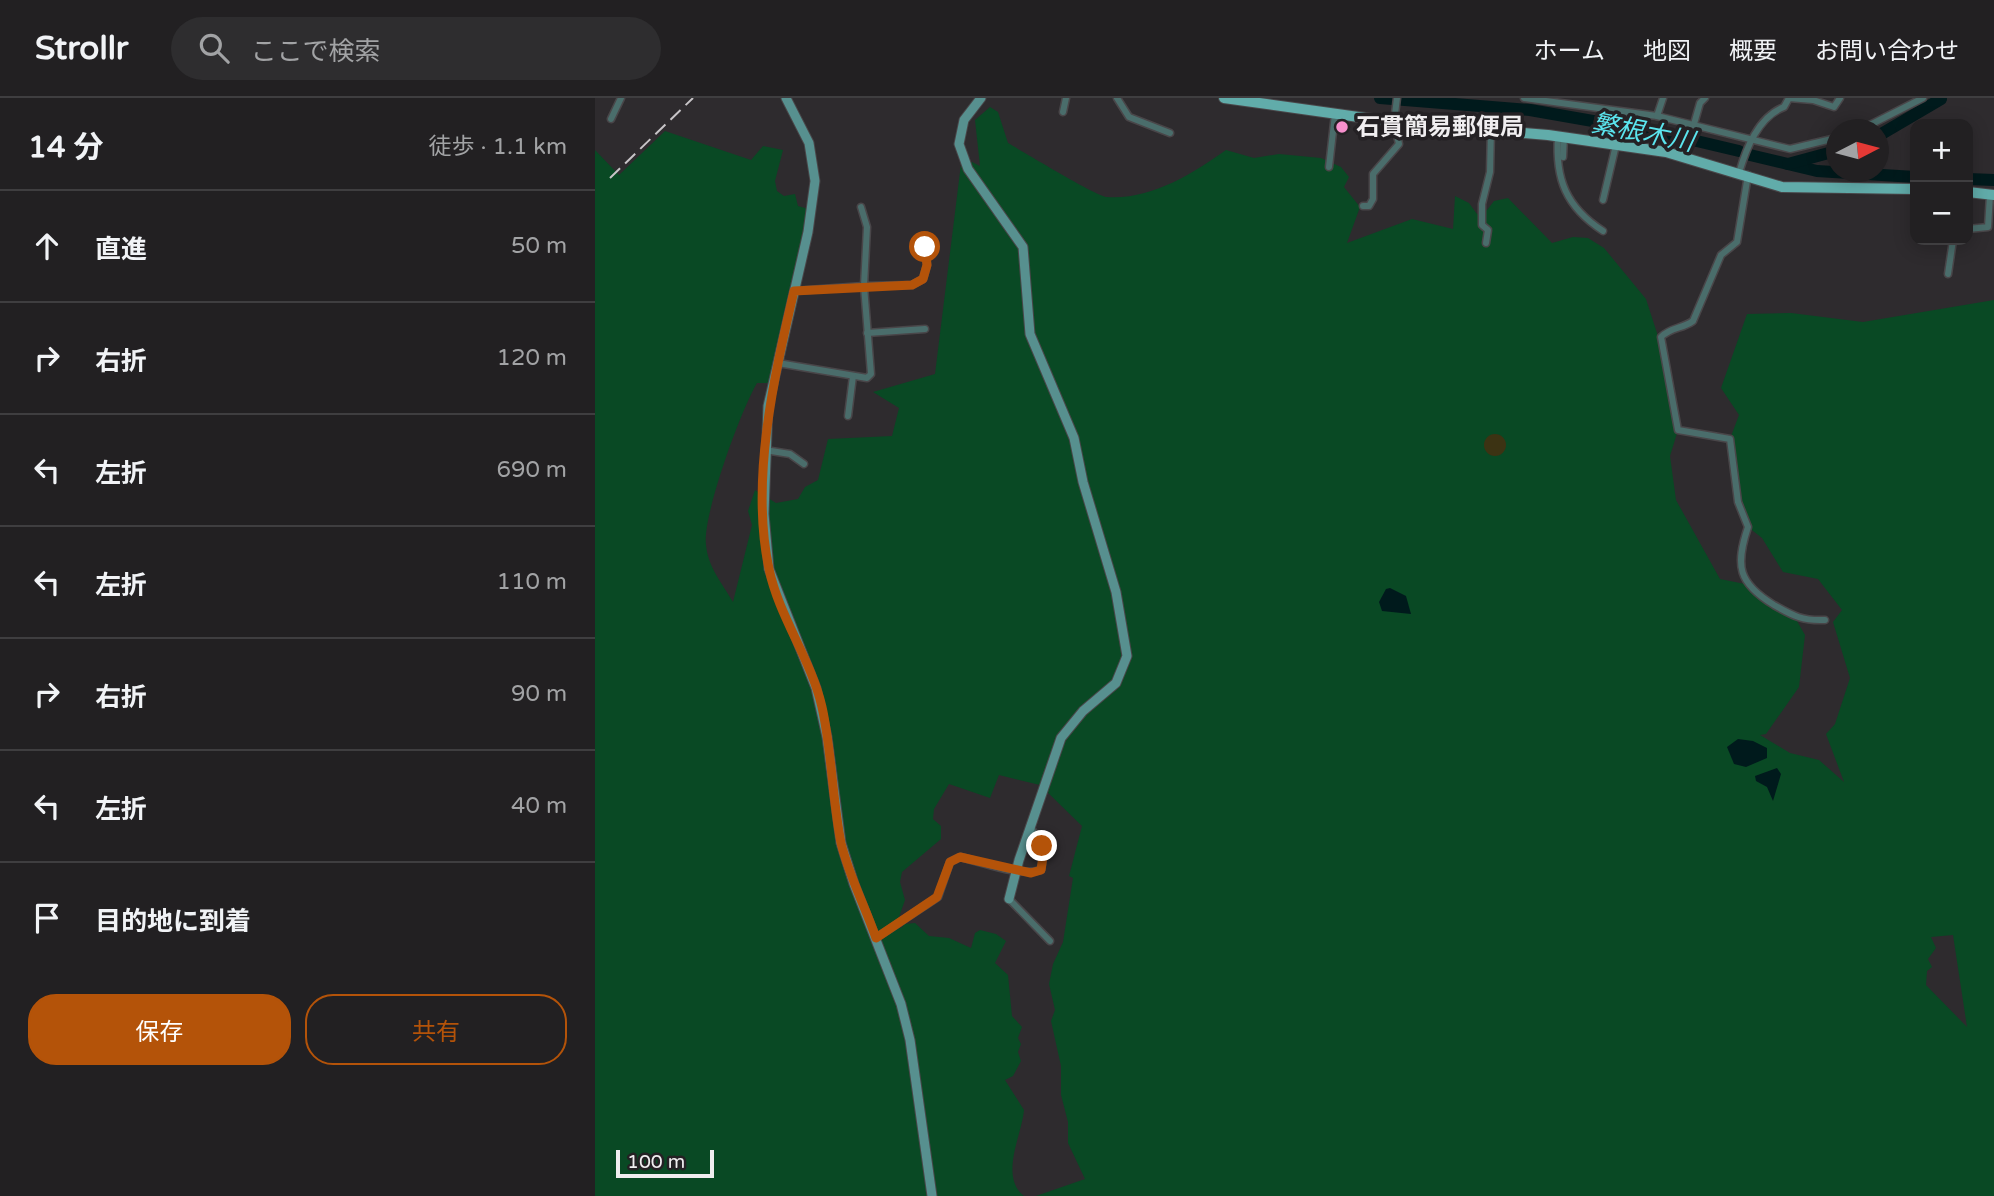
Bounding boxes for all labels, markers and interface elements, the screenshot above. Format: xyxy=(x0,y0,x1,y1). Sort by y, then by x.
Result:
search box xyxy=(171,17,661,80)
text: Strollr xyxy=(35,29,129,68)
icon: search xyxy=(195,29,233,67)
text: ここで検索 xyxy=(251,36,381,67)
text: ホーム xyxy=(1534,37,1605,66)
text: 地図 xyxy=(1643,37,1691,66)
text: 概要 xyxy=(1729,37,1777,66)
text: お問い合わせ xyxy=(1815,37,1959,66)
water label: 繁根木川 xyxy=(1589,107,1700,158)
place label: 石貫簡易郵便局 xyxy=(1356,113,1524,142)
marker: 石貫簡易郵便局 xyxy=(1334,119,1350,135)
north arrow xyxy=(1826,119,1889,182)
map controls xyxy=(1910,119,1973,245)
button: + xyxy=(1910,119,1973,182)
text: 14 分 xyxy=(28,129,103,166)
text: 徒歩 · 1.1 km xyxy=(429,133,567,161)
button: − xyxy=(1910,182,1973,245)
icon: ahead xyxy=(28,227,66,265)
route start xyxy=(909,231,940,262)
text: 50 m xyxy=(511,232,567,260)
text: 直進 xyxy=(95,234,147,265)
icon: right xyxy=(28,339,66,377)
text: 120 m xyxy=(497,344,567,372)
text: 右折 xyxy=(95,346,147,377)
icon: left xyxy=(28,451,66,489)
text: 690 m xyxy=(497,456,567,484)
text: 左折 xyxy=(95,458,147,489)
icon: left xyxy=(28,563,66,601)
text: 110 m xyxy=(497,568,567,596)
text: 左折 xyxy=(95,570,147,601)
icon: right xyxy=(28,675,66,713)
text: 90 m xyxy=(511,680,567,708)
text: 右折 xyxy=(95,682,147,713)
icon: left xyxy=(28,787,66,825)
text: 40 m xyxy=(511,792,567,820)
text: 左折 xyxy=(95,794,147,825)
route end xyxy=(1026,830,1057,861)
icon: arrive xyxy=(28,899,66,937)
text: 目的地に到着 xyxy=(95,906,251,937)
button: 保存 xyxy=(28,994,291,1065)
button: 共有 xyxy=(305,994,567,1065)
scale bar xyxy=(616,1147,714,1179)
text: 100 m xyxy=(627,1151,685,1173)

